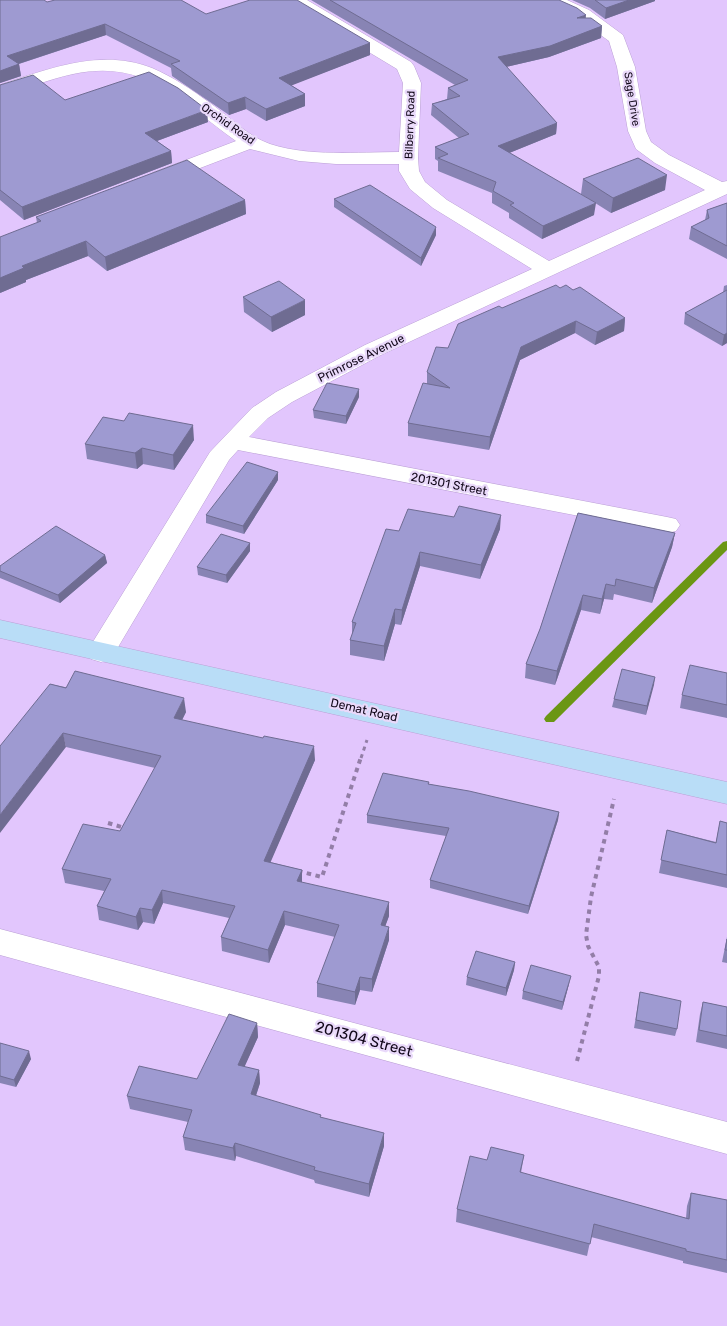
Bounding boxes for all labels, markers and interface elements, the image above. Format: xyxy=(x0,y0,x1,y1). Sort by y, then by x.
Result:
street label: Sage Drive xyxy=(621,71,643,127)
street label: Bilberry Road xyxy=(402,91,418,159)
street label: Orchid Road xyxy=(199,101,257,147)
street label: Primrose Avenue xyxy=(315,331,407,385)
street label: 201301 Street xyxy=(410,470,489,498)
street label: Demat Road xyxy=(329,695,399,725)
street label: 201304 Street xyxy=(314,1017,415,1061)

